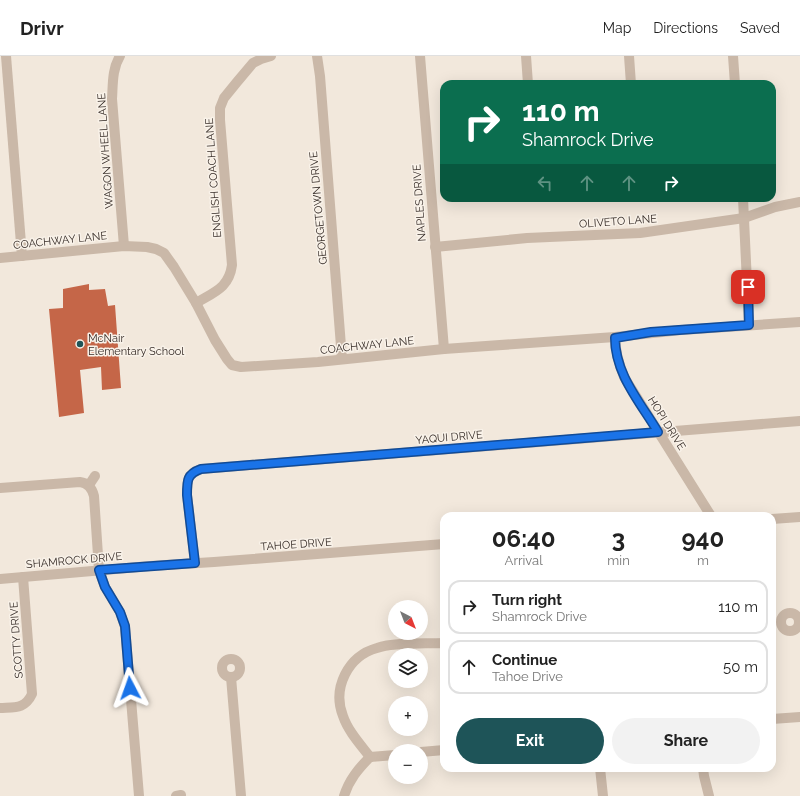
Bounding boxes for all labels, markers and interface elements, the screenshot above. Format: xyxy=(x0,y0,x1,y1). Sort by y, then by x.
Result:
text: Drivr xyxy=(20,17,64,39)
text: Map xyxy=(603,20,631,36)
text: Directions xyxy=(653,20,718,36)
text: Saved xyxy=(740,20,780,36)
street label: WAGON WHEEL LANE xyxy=(95,92,116,209)
text: 110 m xyxy=(522,95,600,128)
icon: right xyxy=(456,96,508,148)
street label: ENGLISH COACH LANE xyxy=(203,117,224,238)
text: Shamrock Drive xyxy=(522,129,653,150)
street label: GEORGETOWN DRIVE xyxy=(307,151,330,265)
street label: NAPLES DRIVE xyxy=(410,164,429,242)
icon: left xyxy=(534,172,556,194)
icon: ahead xyxy=(576,172,598,194)
icon: ahead xyxy=(618,172,640,194)
icon: right xyxy=(660,172,682,194)
street label: OLIVETO LANE xyxy=(579,212,658,231)
street label: COACHWAY LANE xyxy=(12,229,108,252)
pin xyxy=(731,270,765,304)
icon: arrive xyxy=(737,276,759,298)
place label: McNair Elementary School xyxy=(88,332,184,358)
street label: COACHWAY LANE xyxy=(319,334,415,357)
marker: McNair Elementary School xyxy=(75,339,85,349)
street label: HOPI DRIVE xyxy=(645,394,688,453)
street label: YAQUI DRIVE xyxy=(415,428,484,447)
text: 06:40 xyxy=(492,524,556,553)
text: 3 xyxy=(612,524,625,553)
text: 940 xyxy=(682,524,724,553)
street label: TAHOE DRIVE xyxy=(260,536,332,553)
street label: SHAMROCK DRIVE xyxy=(25,550,123,571)
text: Arrival xyxy=(505,553,543,568)
text: min xyxy=(607,553,630,568)
text: m xyxy=(697,553,709,568)
text: Turn right xyxy=(492,591,562,609)
icon: right xyxy=(458,596,480,618)
text: 110 m xyxy=(718,598,758,616)
north arrow xyxy=(388,600,428,640)
map controls xyxy=(388,600,428,784)
street label: SCOTTY DRIVE xyxy=(7,601,26,679)
text: Shamrock Drive xyxy=(492,609,587,624)
button: layers xyxy=(388,648,428,688)
text: Continue xyxy=(492,651,557,669)
icon: ahead xyxy=(458,656,480,678)
text: 50 m xyxy=(723,658,758,676)
position arrow xyxy=(109,667,151,709)
text: Tahoe Drive xyxy=(492,669,563,684)
button: + xyxy=(388,696,428,736)
button: Exit xyxy=(456,718,604,764)
button: Share xyxy=(612,718,760,764)
button: − xyxy=(388,744,428,784)

